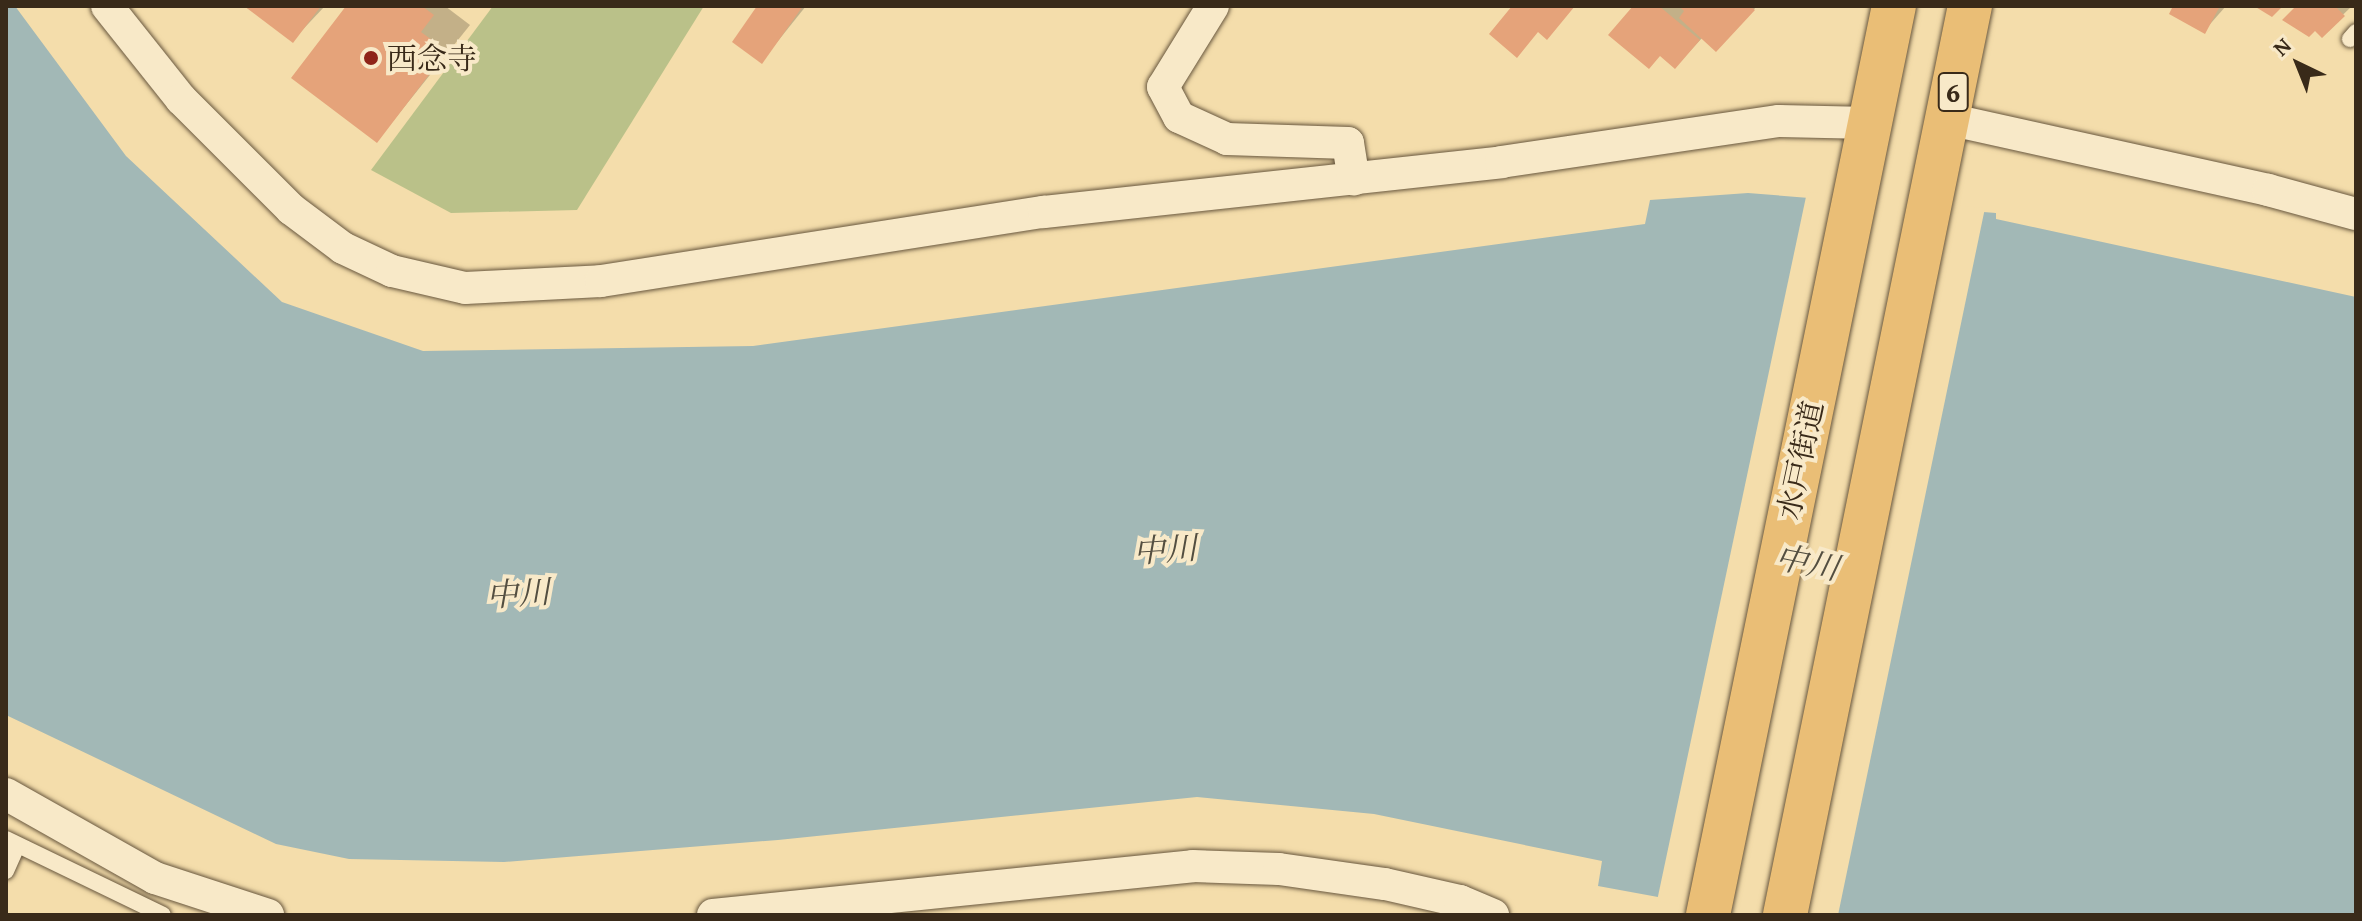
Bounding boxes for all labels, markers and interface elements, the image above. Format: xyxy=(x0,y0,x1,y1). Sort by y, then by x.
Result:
north arrow xyxy=(2258,24,2338,104)
text: N xyxy=(2265,30,2298,63)
place label: 西念寺 xyxy=(387,40,477,76)
marker: 西念寺 xyxy=(362,49,380,67)
road number: 6 xyxy=(1937,68,1969,116)
street label: 水戸街道 xyxy=(1770,398,1830,522)
water label: 中川 xyxy=(1132,529,1198,571)
water label: 中川 xyxy=(1772,538,1842,588)
water label: 中川 xyxy=(485,573,551,615)

